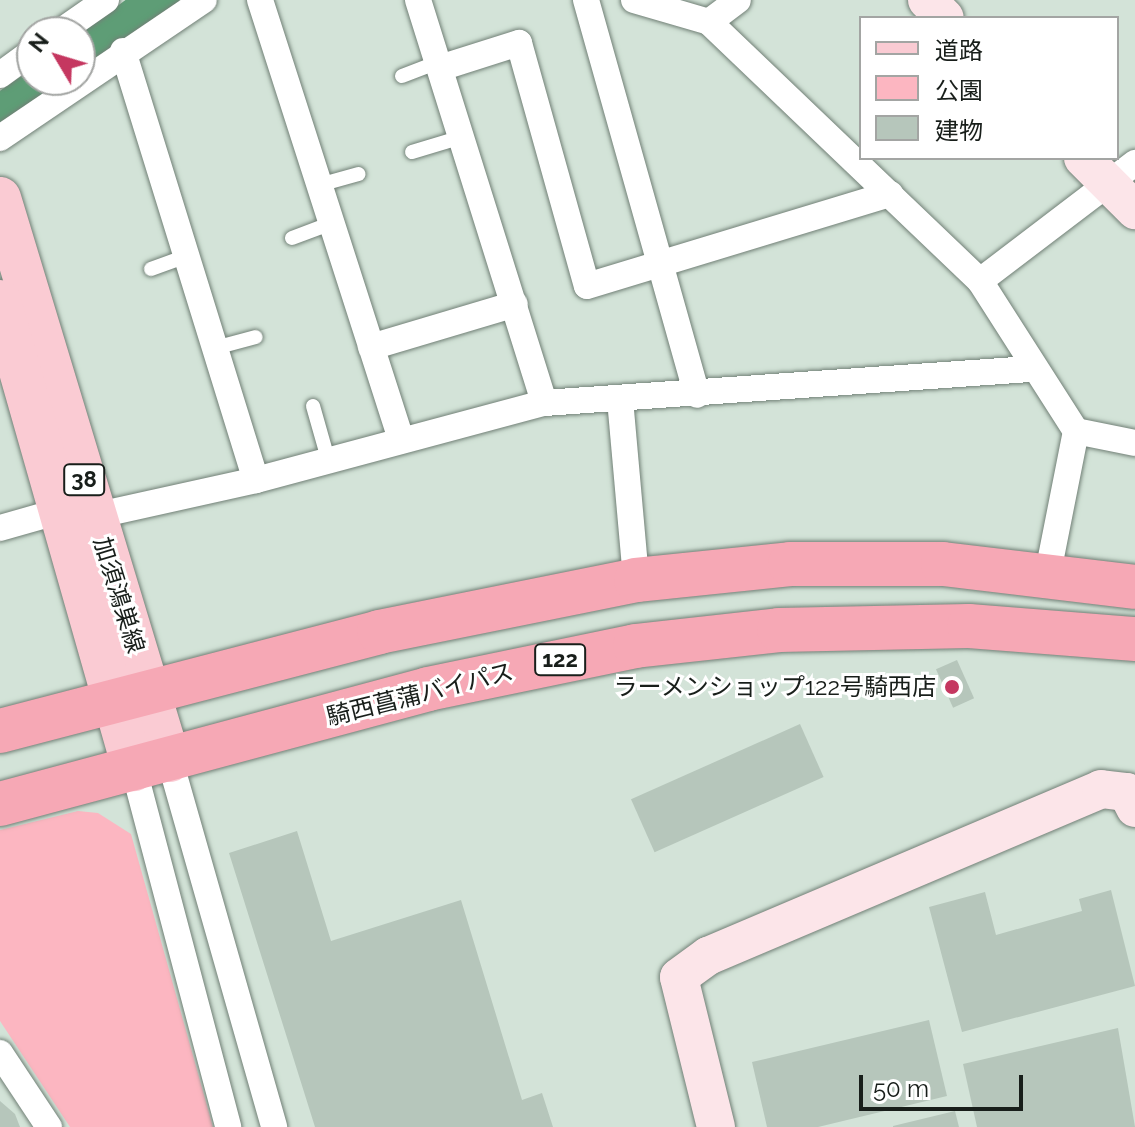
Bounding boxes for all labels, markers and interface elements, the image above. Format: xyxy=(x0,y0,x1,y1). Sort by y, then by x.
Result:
north arrow xyxy=(16,16,96,96)
legend xyxy=(859,16,1119,160)
text: N xyxy=(23,28,54,57)
text: 道路 xyxy=(935,36,983,65)
text: 公園 xyxy=(935,76,983,105)
text: 建物 xyxy=(935,116,983,145)
road number: 38 xyxy=(62,462,106,498)
street label: 加須鴻巣線 xyxy=(88,533,150,657)
road number: 122 xyxy=(534,642,586,678)
street label: 騎西菖蒲バイパス xyxy=(323,657,517,731)
place label: ラーメンショップ122号騎西店 xyxy=(613,673,936,701)
marker: ラーメンショップ122号騎西店 xyxy=(943,678,961,696)
scale bar xyxy=(863,1059,1027,1109)
text: 50 m xyxy=(873,1074,929,1103)

